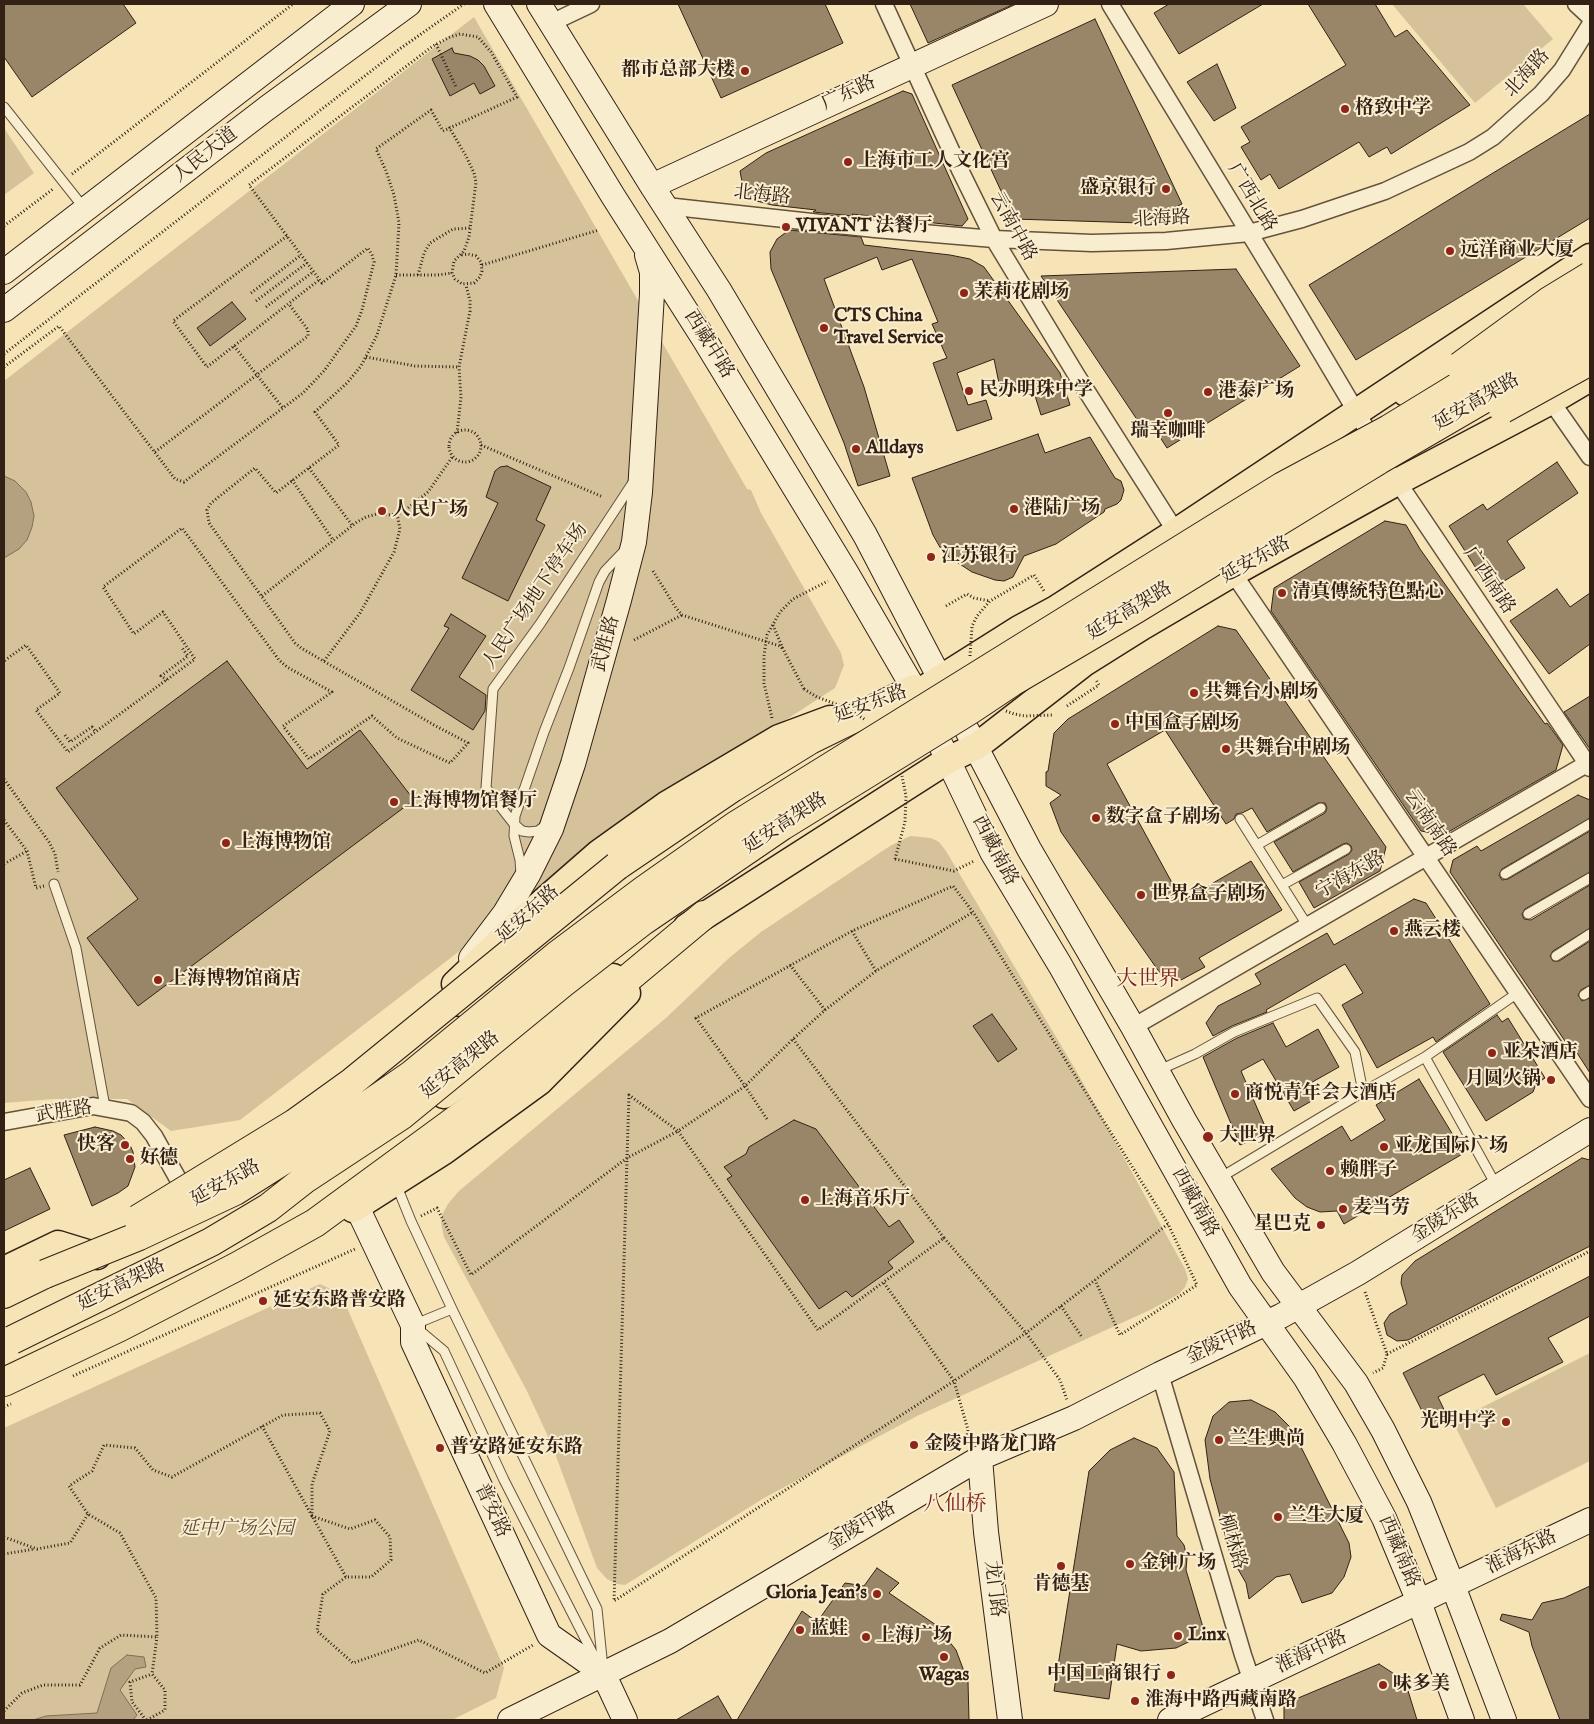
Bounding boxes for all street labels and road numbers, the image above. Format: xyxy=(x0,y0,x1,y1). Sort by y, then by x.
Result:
street label: 北海路 xyxy=(1500,45,1556,103)
street label: 广东路 xyxy=(818,72,880,116)
street label: 人民大道 xyxy=(169,124,243,188)
street label: 广西北路 xyxy=(1222,160,1280,236)
street label: 北海路 xyxy=(732,182,792,210)
street label: 云南中路 xyxy=(984,188,1040,266)
street label: 北海路 xyxy=(1133,207,1191,233)
street label: 西藏中路 xyxy=(678,307,738,383)
street label: 延安高架路 xyxy=(1430,369,1524,437)
street label: 人民广场地下停车场 xyxy=(479,520,593,674)
street label: 延安东路 xyxy=(1217,533,1295,589)
street label: 广西南路 xyxy=(1457,543,1519,619)
street label: 延安高架路 xyxy=(1083,578,1177,646)
street label: 武胜路 xyxy=(589,614,625,674)
street label: 延安东路 xyxy=(831,681,911,729)
street label: 云南南路 xyxy=(1398,786,1460,862)
street label: 延安高架路 xyxy=(740,789,832,859)
street label: 西藏南路 xyxy=(966,812,1022,890)
street label: 宁海东路 xyxy=(1312,847,1390,905)
street label: 延安东路 xyxy=(493,881,565,949)
street label: 延安高架路 xyxy=(417,1027,505,1105)
street label: 武胜路 xyxy=(34,1097,94,1129)
street label: 延安东路 xyxy=(187,1156,265,1212)
street label: 西藏南路 xyxy=(1166,1164,1222,1242)
street label: 金陵东路 xyxy=(1408,1189,1484,1249)
street label: 延安高架路 xyxy=(74,1255,170,1317)
street label: 金陵中路 xyxy=(1183,1318,1261,1370)
street label: 普安路 xyxy=(469,1480,513,1542)
street label: 金陵中路 xyxy=(824,1498,900,1556)
street label: 柳林路 xyxy=(1212,1511,1250,1573)
street label: 西藏南路 xyxy=(1373,1513,1423,1591)
street label: 淮海东路 xyxy=(1483,1526,1561,1580)
street label: 龙门路 xyxy=(978,1559,1008,1619)
street label: 淮海中路 xyxy=(1273,1627,1351,1679)

